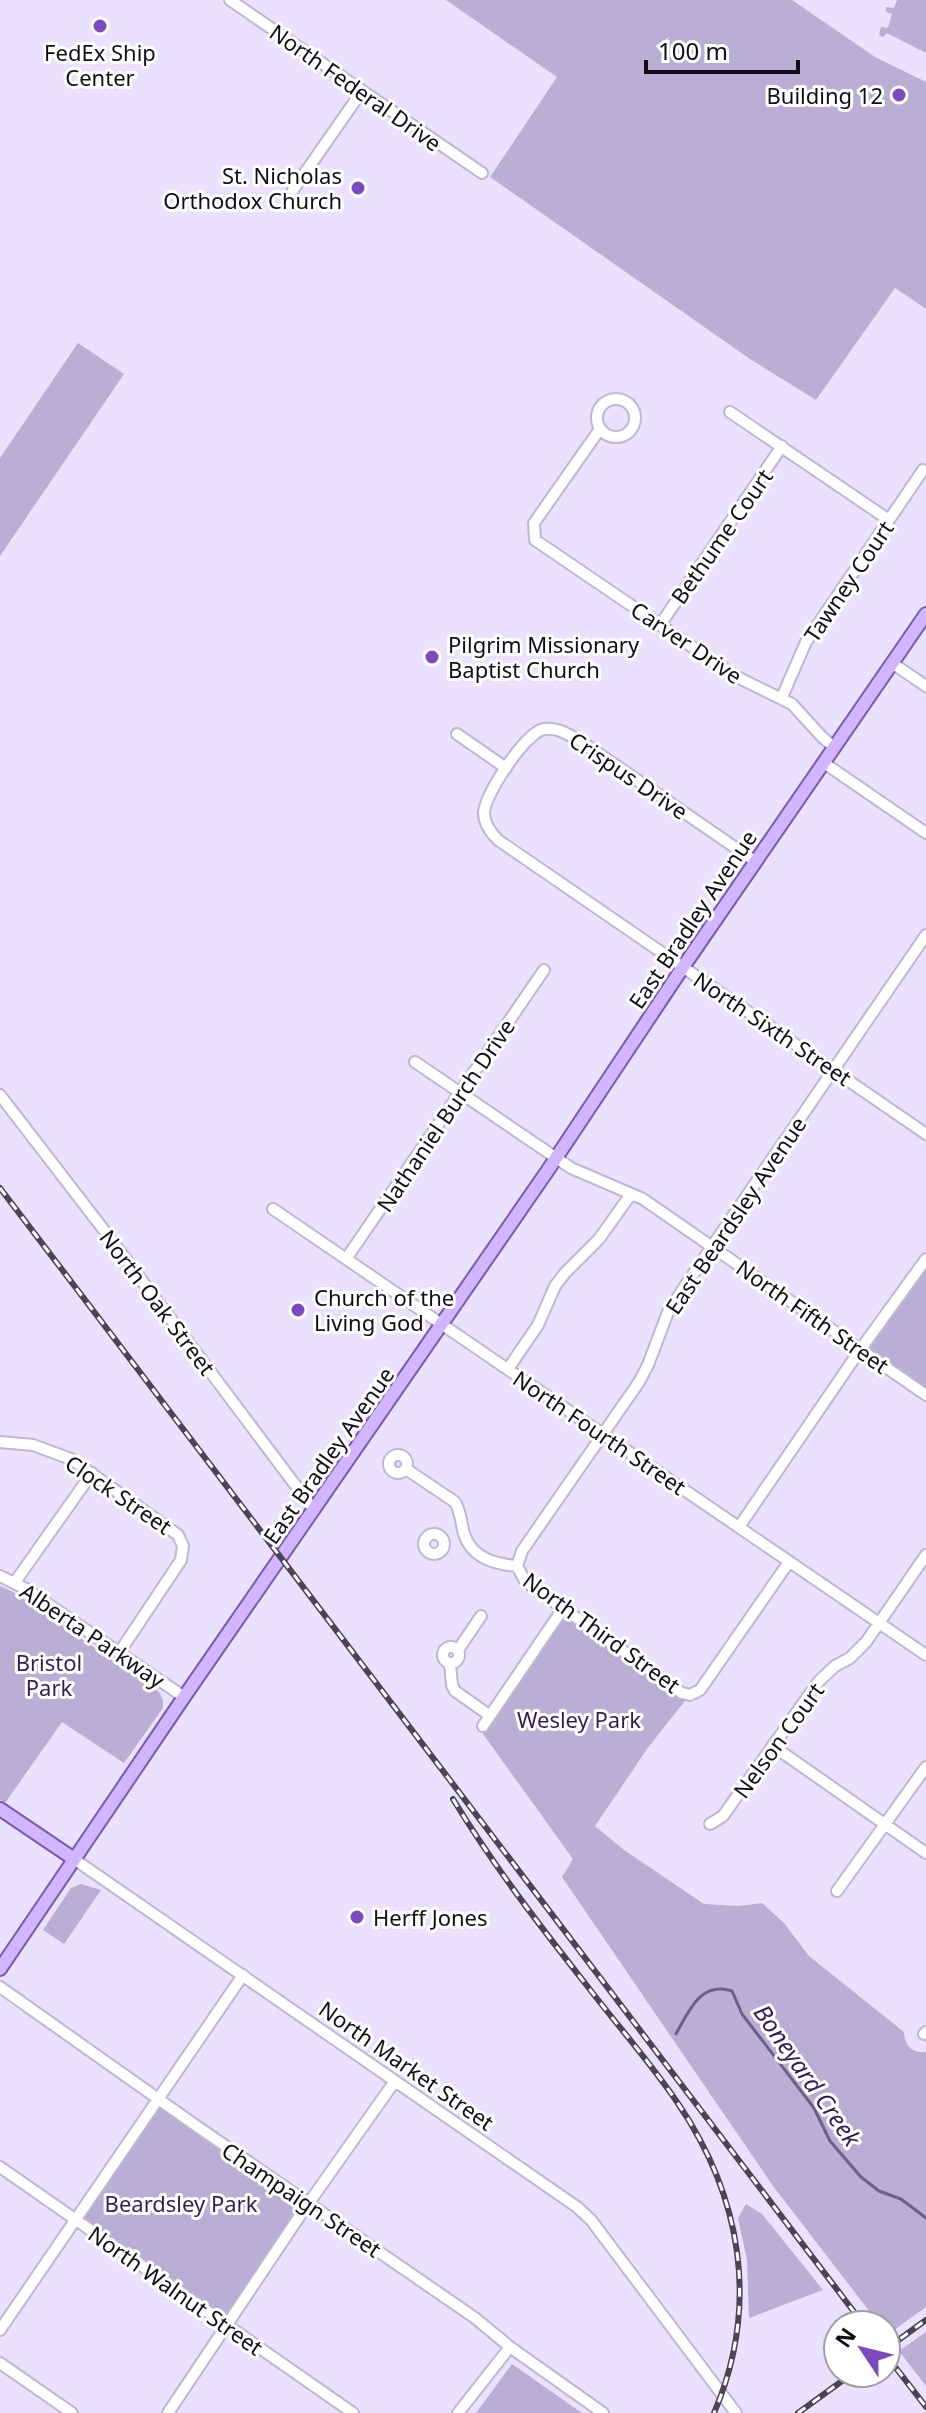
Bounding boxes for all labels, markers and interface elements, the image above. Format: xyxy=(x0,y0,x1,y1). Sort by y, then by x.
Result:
marker: FedEx Ship Center xyxy=(91,17,109,35)
street label: North Federal Drive xyxy=(264,17,448,157)
scale bar xyxy=(646,24,798,74)
text: 100 m xyxy=(658,34,728,67)
place label: FedEx Ship Center xyxy=(44,37,156,92)
place label: Building 12 xyxy=(767,80,883,110)
marker: Building 12 xyxy=(890,86,908,104)
place label: St. Nicholas Orthodox Church xyxy=(163,160,342,215)
marker: St. Nicholas Orthodox Church xyxy=(349,179,367,197)
street label: Bethume Court xyxy=(663,462,779,609)
street label: Tawney Court xyxy=(796,514,900,648)
street label: Carver Drive xyxy=(625,594,749,690)
place label: Pilgrim Missionary Baptist Church xyxy=(448,629,640,684)
marker: Pilgrim Missionary Baptist Church xyxy=(423,648,441,666)
street label: Crispus Drive xyxy=(564,724,694,826)
street label: East Bradley Avenue xyxy=(621,824,763,1014)
street label: North Sixth Street xyxy=(688,964,858,1092)
street label: Nathaniel Burch Drive xyxy=(369,1013,521,1217)
street label: East Beardsley Avenue xyxy=(658,1110,812,1320)
street label: North Oak Street xyxy=(93,1223,223,1381)
street label: North Fifth Street xyxy=(731,1252,895,1380)
place label: Church of the Living God xyxy=(314,1282,454,1337)
marker: Church of the Living God xyxy=(289,1301,307,1319)
street label: East Bradley Avenue xyxy=(256,1361,400,1549)
street label: North Fourth Street xyxy=(508,1363,692,1501)
street label: Clock Street xyxy=(60,1447,178,1541)
street label: North Third Street xyxy=(517,1565,687,1699)
street label: Alberta Parkway xyxy=(15,1576,172,1695)
park label: Bristol Park xyxy=(16,1647,82,1702)
street label: Nelson Court xyxy=(726,1676,830,1804)
park label: Wesley Park xyxy=(517,1704,641,1734)
place label: Herff Jones xyxy=(373,1902,488,1932)
marker: Herff Jones xyxy=(348,1908,366,1926)
street label: North Market Street xyxy=(314,1993,500,2137)
water label: Boneyard Creek xyxy=(747,1997,870,2154)
street label: Champaign Street xyxy=(216,2134,388,2264)
park label: Beardsley Park xyxy=(105,2188,258,2218)
street label: North Walnut Street xyxy=(83,2218,269,2362)
north arrow xyxy=(822,2309,902,2389)
text: N xyxy=(827,2321,862,2353)

